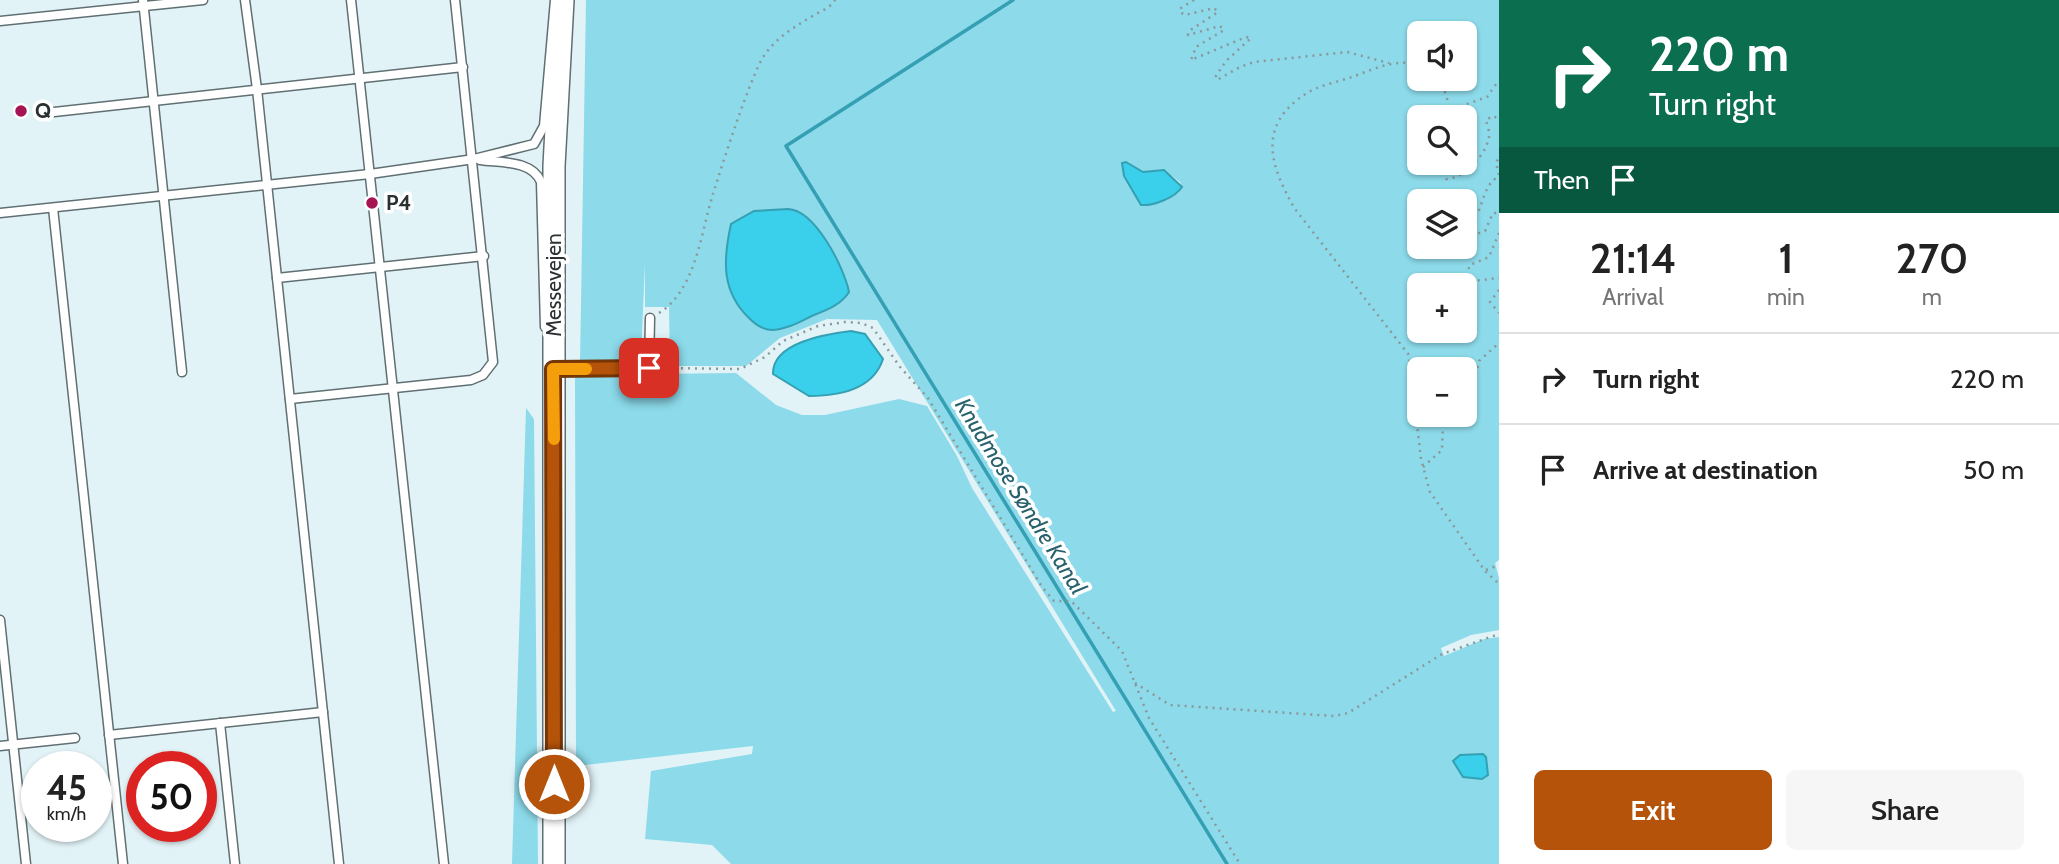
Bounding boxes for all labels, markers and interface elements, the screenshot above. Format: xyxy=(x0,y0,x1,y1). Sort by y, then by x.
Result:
map controls xyxy=(1407,21,1477,427)
button: sound xyxy=(1407,21,1477,91)
text: 220 m xyxy=(1649,24,1789,83)
icon: right xyxy=(1534,28,1625,119)
text: Turn right xyxy=(1649,84,1776,123)
place label: Q xyxy=(35,98,51,123)
marker: Q xyxy=(13,103,29,119)
button: search xyxy=(1407,105,1477,175)
icon: arrive xyxy=(1604,161,1642,199)
text: Then xyxy=(1534,164,1590,196)
button: layers xyxy=(1407,189,1477,259)
place label: P4 xyxy=(386,190,411,215)
marker: P4 xyxy=(364,195,380,211)
text: 21:14 xyxy=(1590,232,1676,284)
text: 1 xyxy=(1778,232,1793,284)
text: 270 xyxy=(1896,232,1968,284)
street label: Messevejen xyxy=(541,233,567,337)
button: + xyxy=(1407,273,1477,343)
text: Arrival xyxy=(1602,283,1664,311)
text: min xyxy=(1767,283,1805,311)
text: m xyxy=(1922,283,1942,311)
pin xyxy=(619,338,679,398)
icon: arrive xyxy=(630,349,668,387)
button: − xyxy=(1407,357,1477,427)
icon: right xyxy=(1534,360,1572,398)
text: Turn right xyxy=(1593,363,1699,395)
text: 220 m xyxy=(1950,363,2024,395)
water label: Knudmose Søndre Kanal xyxy=(949,393,1093,600)
icon: arrive xyxy=(1534,451,1572,489)
text: Arrive at destination xyxy=(1593,454,1818,486)
text: 50 m xyxy=(1963,454,2024,486)
position arrow xyxy=(517,747,591,821)
speed limit sign: 50 xyxy=(126,751,217,842)
text: 45 xyxy=(46,766,87,809)
button: Exit xyxy=(1534,770,1772,850)
button: Share xyxy=(1786,770,2024,850)
text: km/h xyxy=(47,803,86,825)

